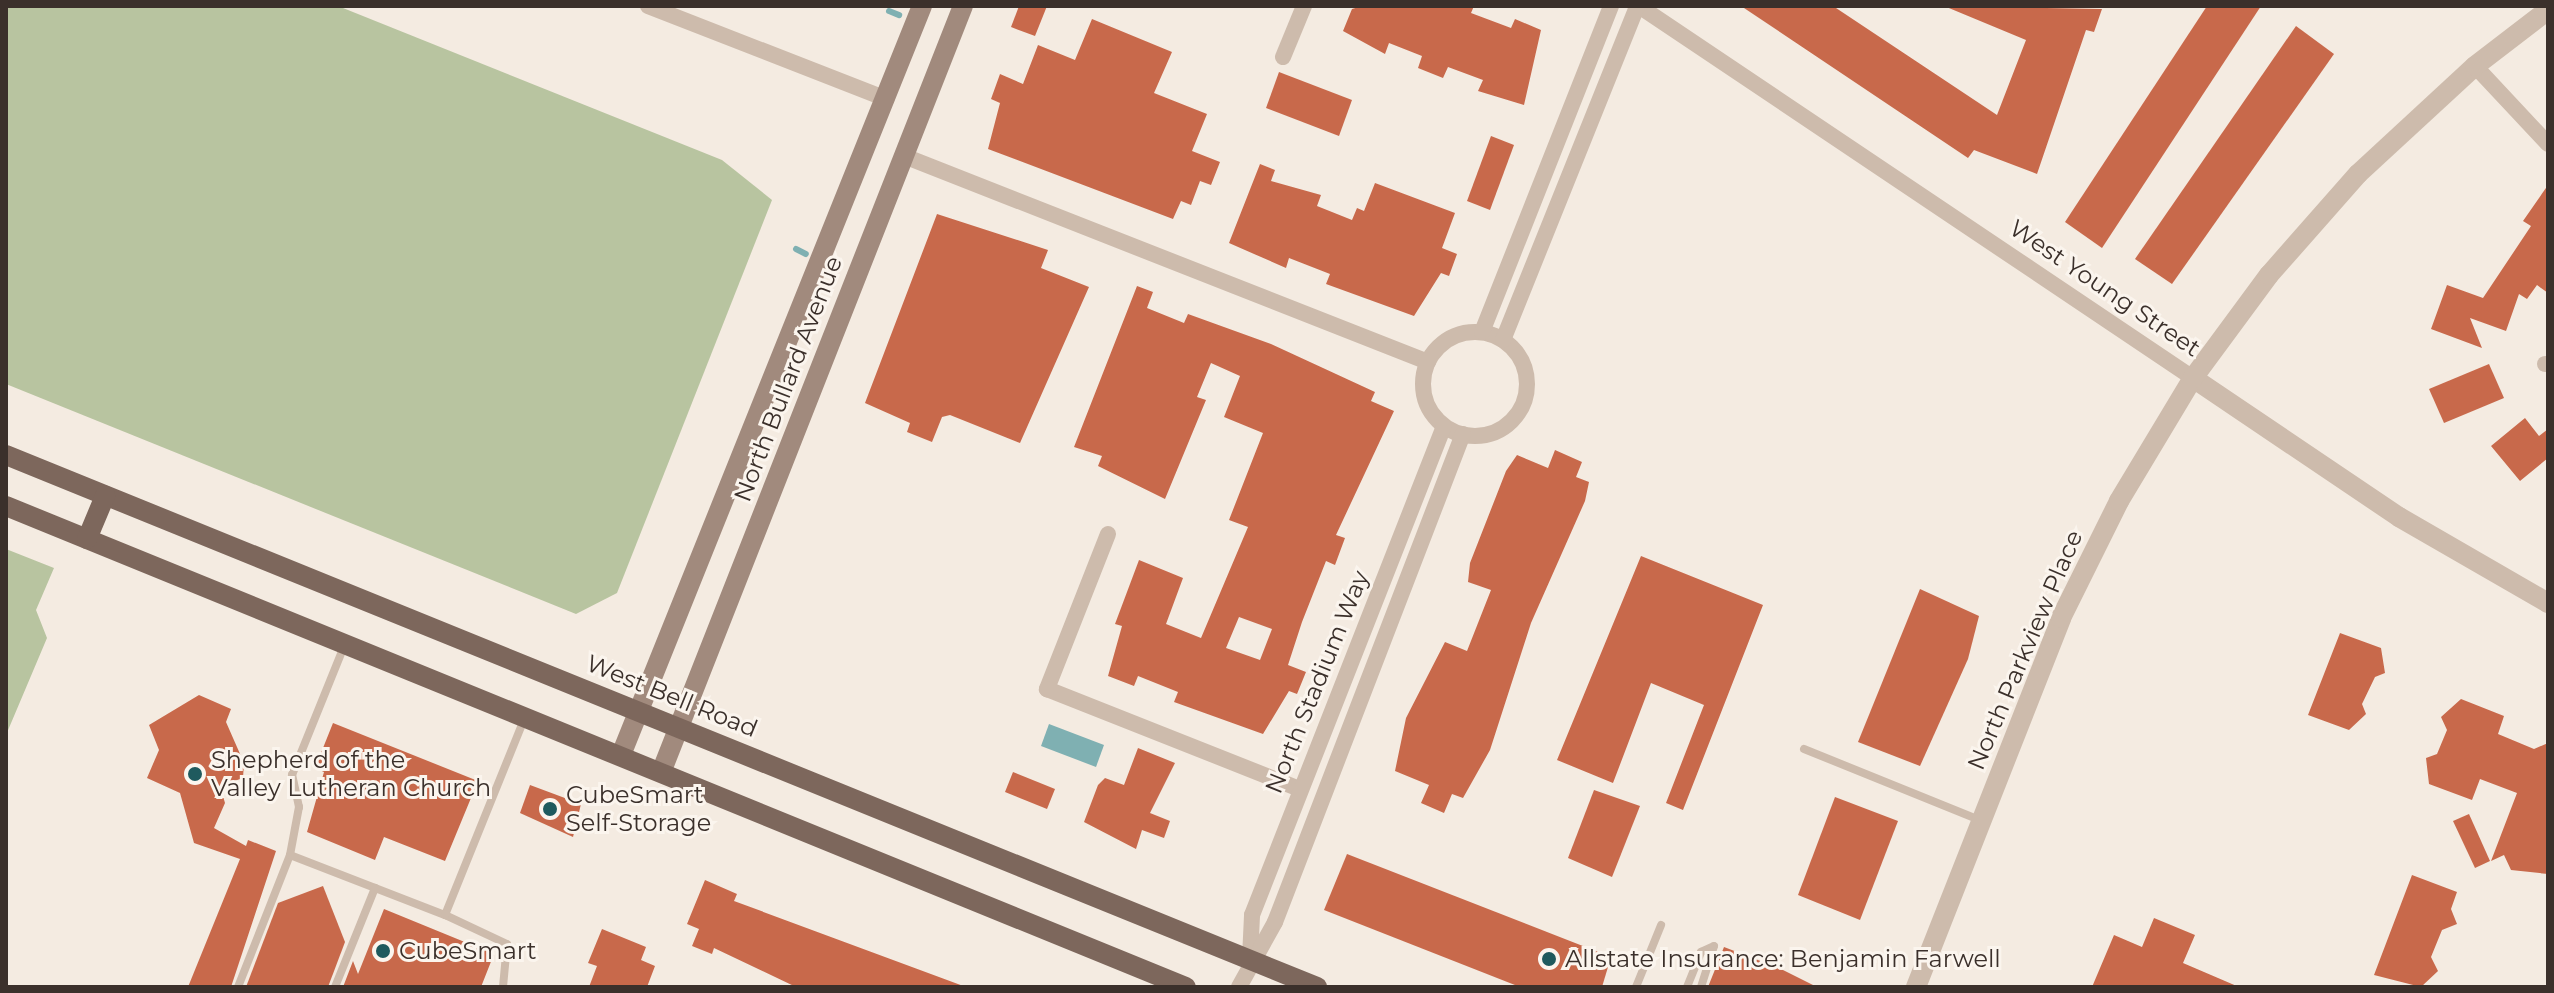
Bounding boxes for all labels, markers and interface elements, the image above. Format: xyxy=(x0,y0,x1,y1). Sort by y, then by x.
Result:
street label: West Young Street xyxy=(2004,213,2206,363)
street label: North Bullard Avenue xyxy=(728,252,848,506)
street label: North Parkview Place xyxy=(1961,526,2089,774)
street label: North Stadium Way xyxy=(1259,566,1375,798)
street label: West Bell Road xyxy=(582,649,762,743)
place label: Shepherd of the Valley Lutheran Church xyxy=(211,746,491,802)
marker: Shepherd of the Valley Lutheran Church xyxy=(186,765,204,783)
place label: CubeSmart Self-Storage xyxy=(566,781,711,837)
marker: CubeSmart Self-Storage xyxy=(541,800,559,818)
place label: CubeSmart xyxy=(399,937,537,965)
marker: CubeSmart xyxy=(374,942,392,960)
place label: Allstate Insurance: Benjamin Farwell xyxy=(1565,945,2001,973)
marker: Allstate Insurance: Benjamin Farwell xyxy=(1540,950,1558,968)

